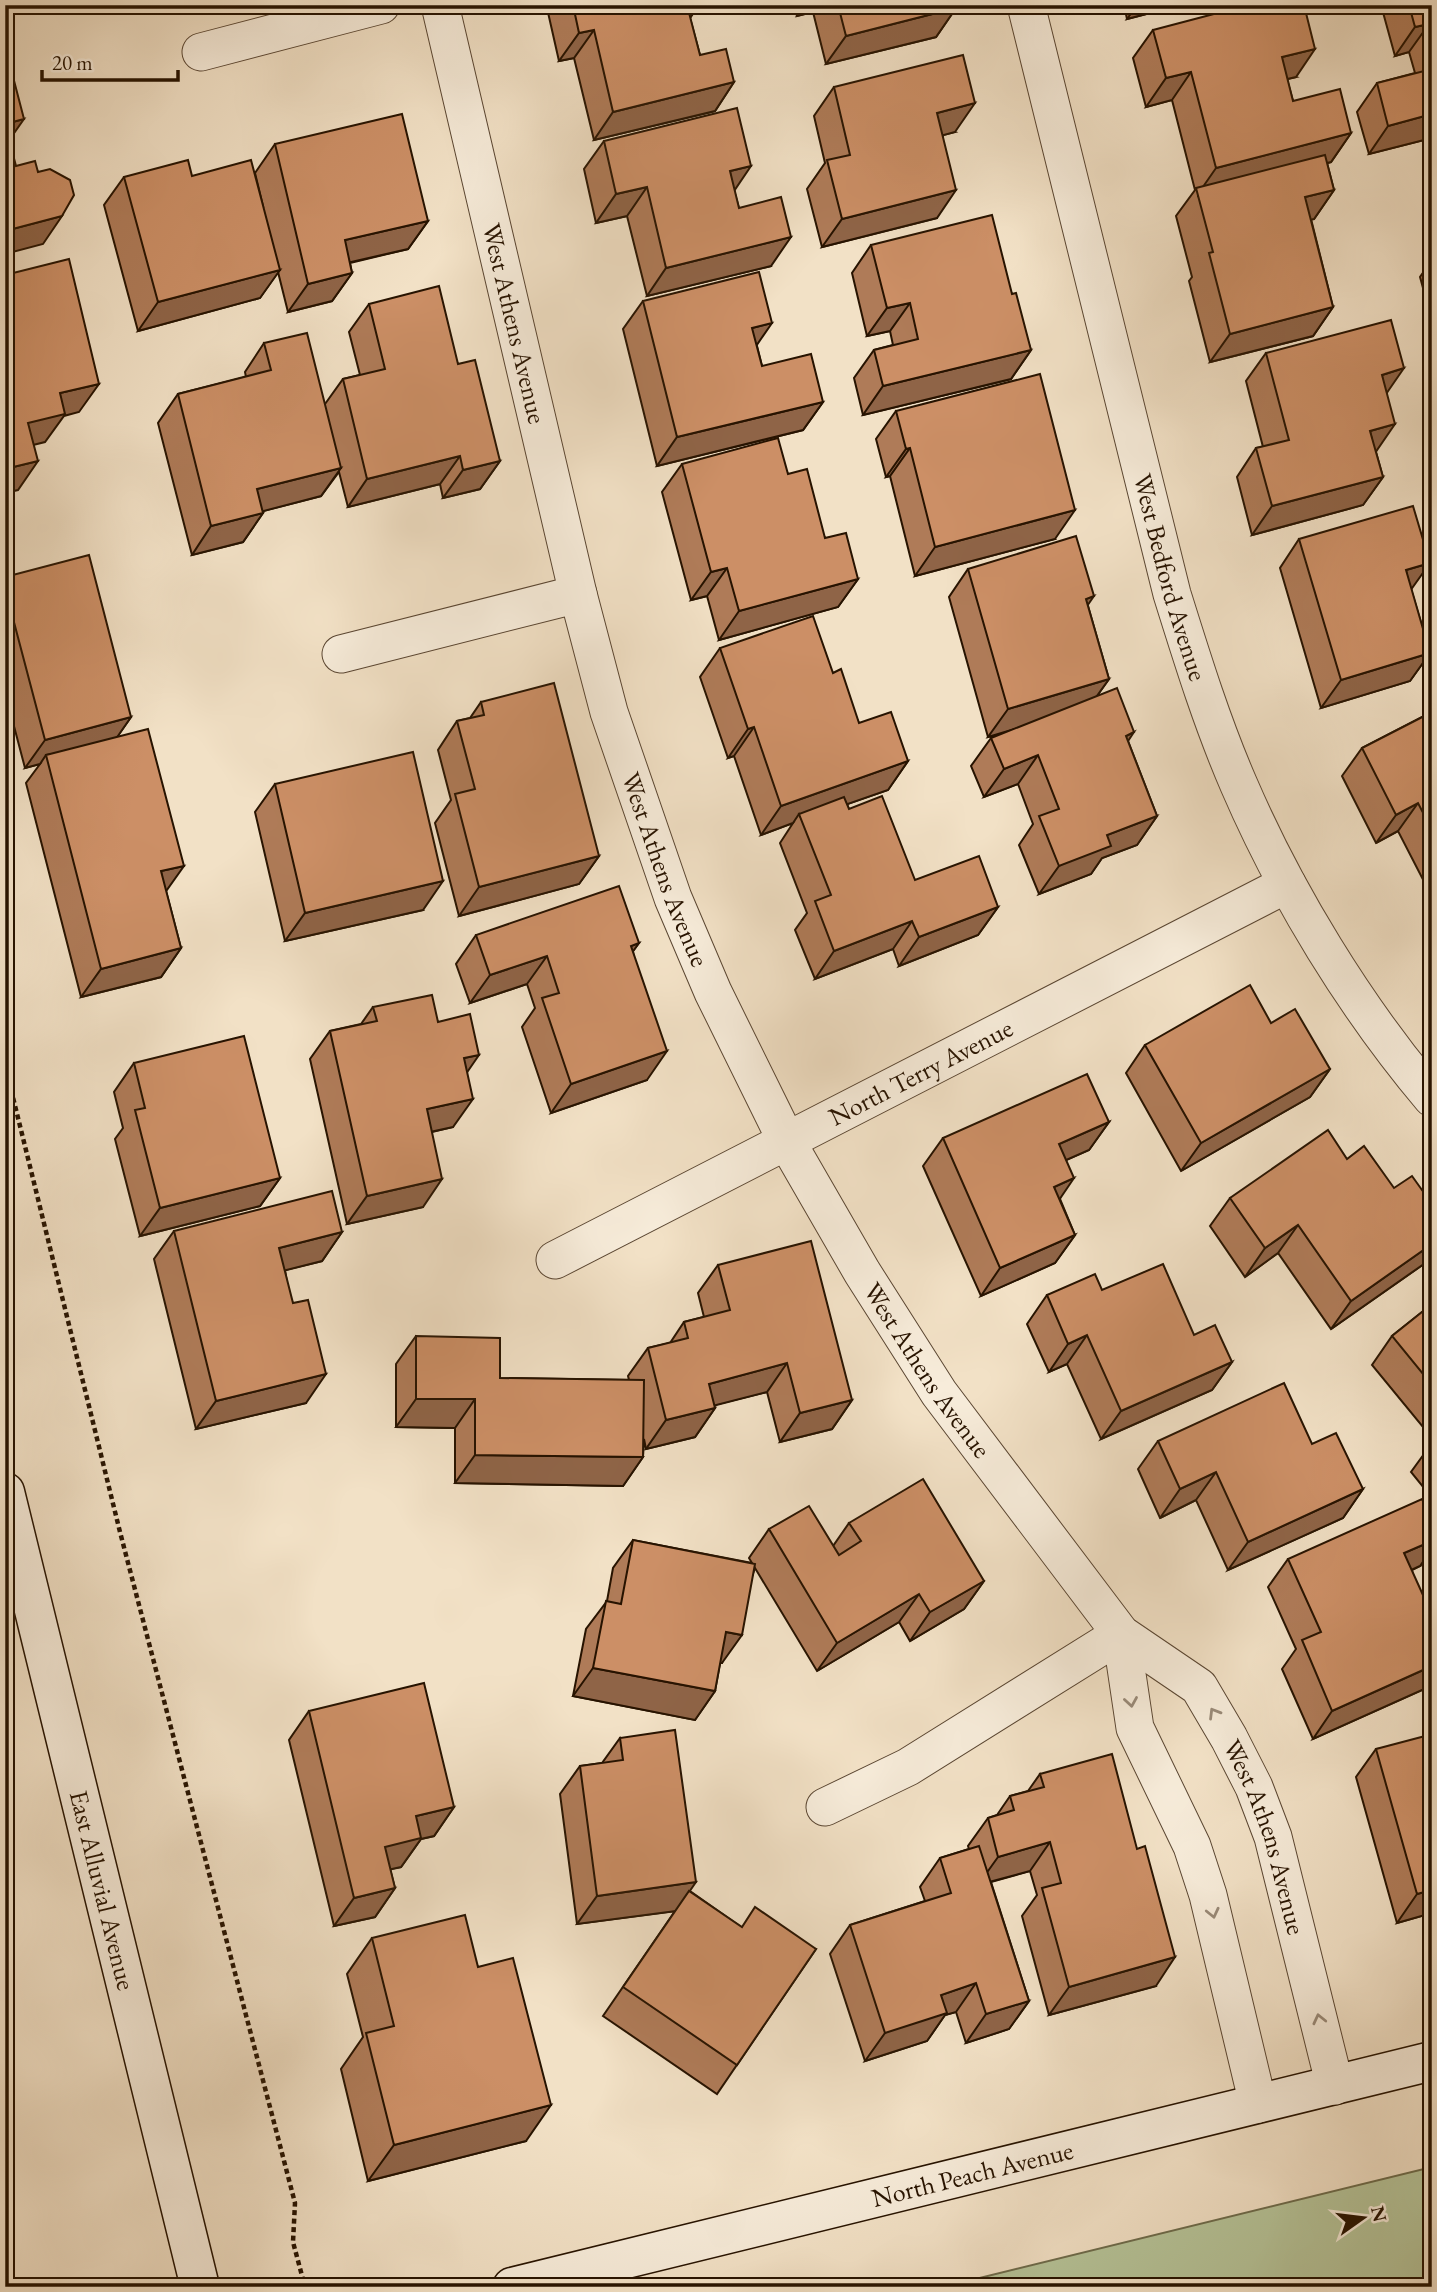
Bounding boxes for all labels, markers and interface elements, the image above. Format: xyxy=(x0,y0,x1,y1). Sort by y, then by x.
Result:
scale bar xyxy=(42,38,178,82)
text: 20 m xyxy=(52,49,93,76)
street label: West Athens Avenue xyxy=(475,220,555,427)
street label: West Bedford Avenue xyxy=(1126,470,1215,685)
street label: West Athens Avenue xyxy=(614,768,717,972)
street label: North Terry Avenue xyxy=(823,1011,1018,1134)
street label: West Athens Avenue xyxy=(856,1276,999,1465)
one-way arrow xyxy=(1123,1696,1138,1708)
one-way arrow xyxy=(1209,1708,1222,1721)
street label: West Athens Avenue xyxy=(1215,1733,1314,1938)
street label: East Alluvial Avenue xyxy=(62,1787,144,1994)
one-way arrow xyxy=(1204,1907,1219,1919)
one-way arrow xyxy=(1313,2013,1327,2025)
street label: North Peach Avenue xyxy=(868,2133,1077,2215)
north arrow xyxy=(1328,2184,1398,2254)
text: N xyxy=(1365,2204,1393,2225)

